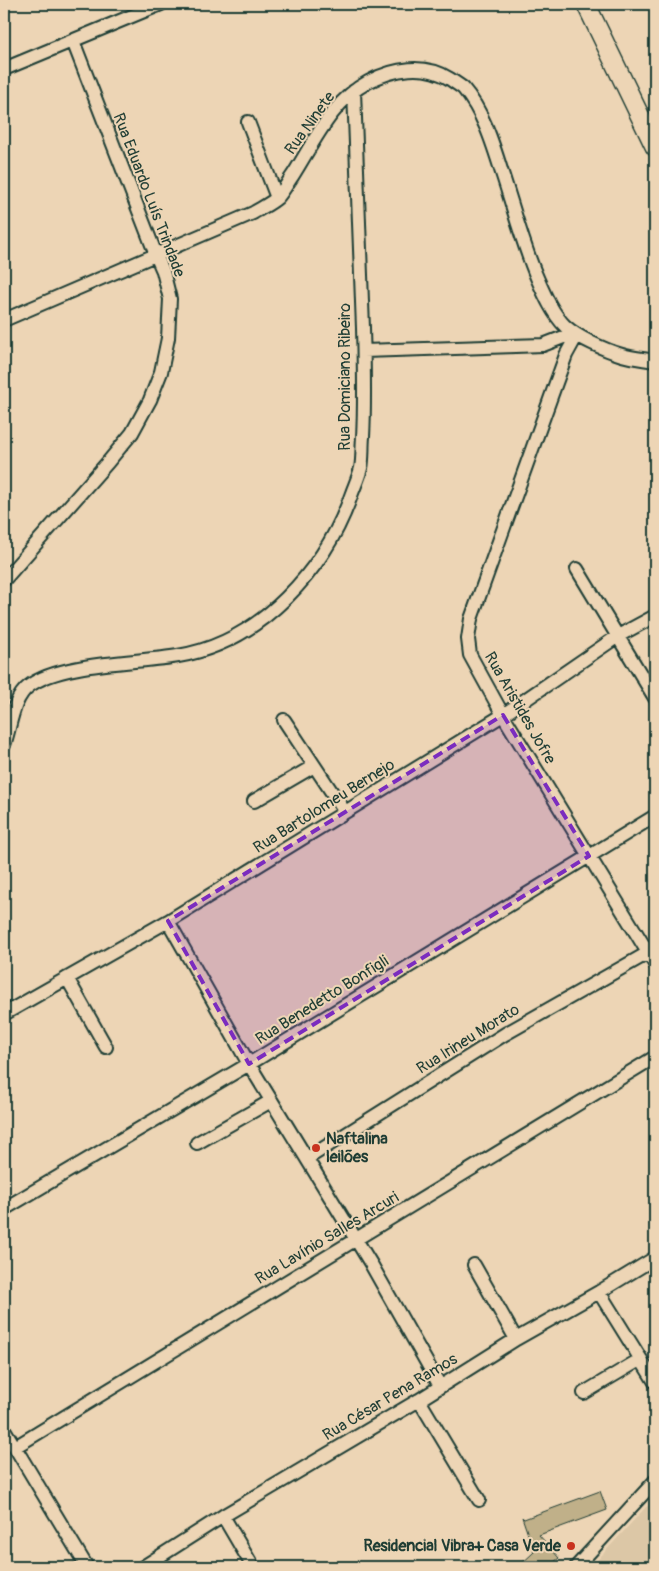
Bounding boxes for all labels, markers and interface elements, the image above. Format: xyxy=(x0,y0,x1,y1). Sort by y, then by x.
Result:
street label: Rua Ninete xyxy=(280,88,340,158)
street label: Rua Eduardo Luís Trindade xyxy=(108,110,190,280)
street label: Rua Domiciano Ribeiro xyxy=(335,303,355,451)
street label: Rua Aristides Jofre xyxy=(480,648,560,768)
street label: Rua Bartolomeu Bernejo xyxy=(250,754,399,858)
street label: Rua Benedetto Bonfigli xyxy=(252,951,392,1049)
street label: Rua Irineu Morato xyxy=(413,999,523,1079)
place label: Naftalina leilões xyxy=(326,1129,388,1167)
marker: Naftalina leilões xyxy=(310,1142,322,1154)
street label: Rua Lavínio Salles Arcuri xyxy=(252,1187,403,1289)
street label: Rua César Pena Ramos xyxy=(319,1349,461,1445)
place label: Residencial Vibra+ Casa Verde xyxy=(363,1536,562,1556)
marker: Residencial Vibra+ Casa Verde xyxy=(565,1540,577,1552)

